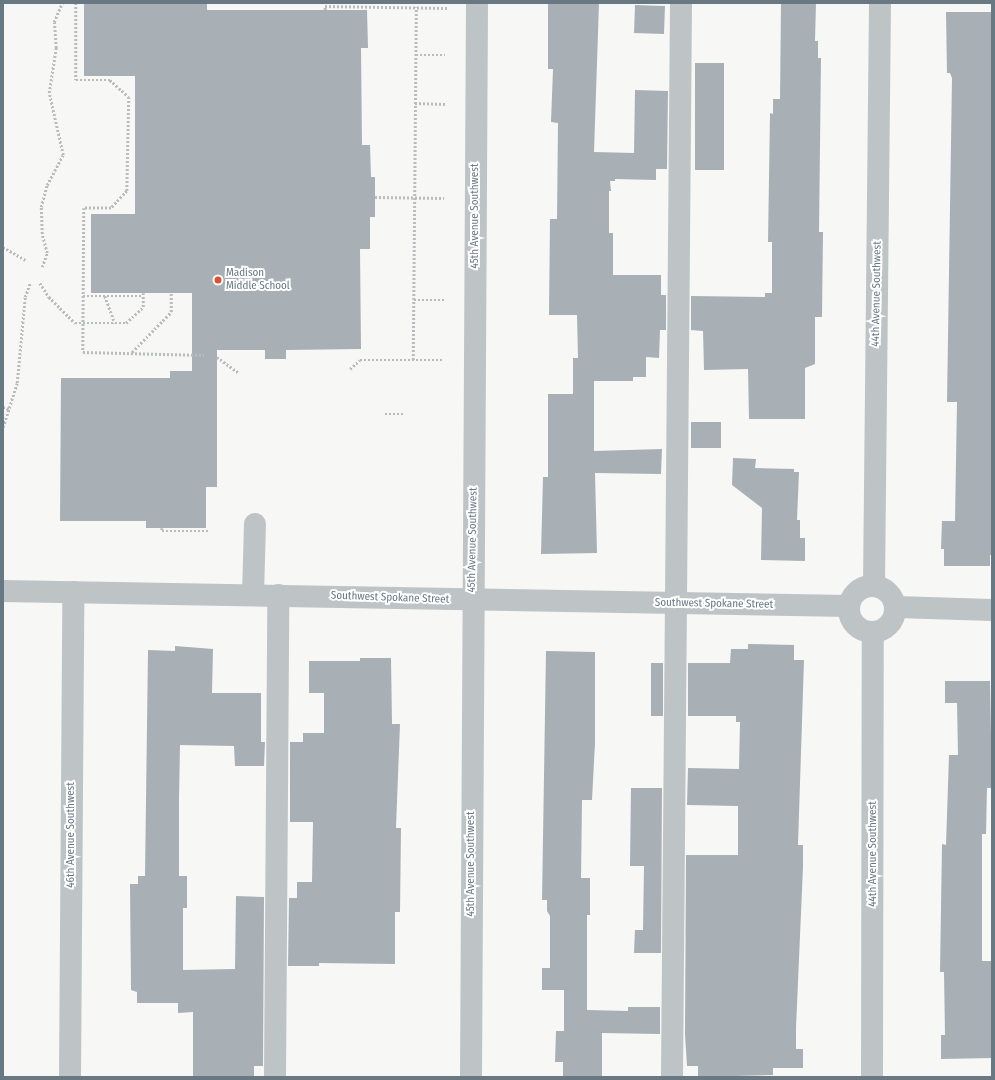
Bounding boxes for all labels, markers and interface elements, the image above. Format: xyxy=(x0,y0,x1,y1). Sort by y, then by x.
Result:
street label: 45th Avenue Southwest xyxy=(468,163,482,269)
street label: 44th Avenue Southwest xyxy=(869,241,885,347)
place label: Madison Middle School xyxy=(226,267,290,293)
marker: Madison Middle School xyxy=(213,275,223,285)
street label: 45th Avenue Southwest xyxy=(465,487,481,593)
street label: Southwest Spokane Street xyxy=(331,589,449,607)
street label: Southwest Spokane Street xyxy=(655,596,773,612)
street label: 46th Avenue Southwest xyxy=(64,782,78,888)
street label: 44th Avenue Southwest xyxy=(866,801,880,907)
street label: 45th Avenue Southwest xyxy=(464,811,478,917)

